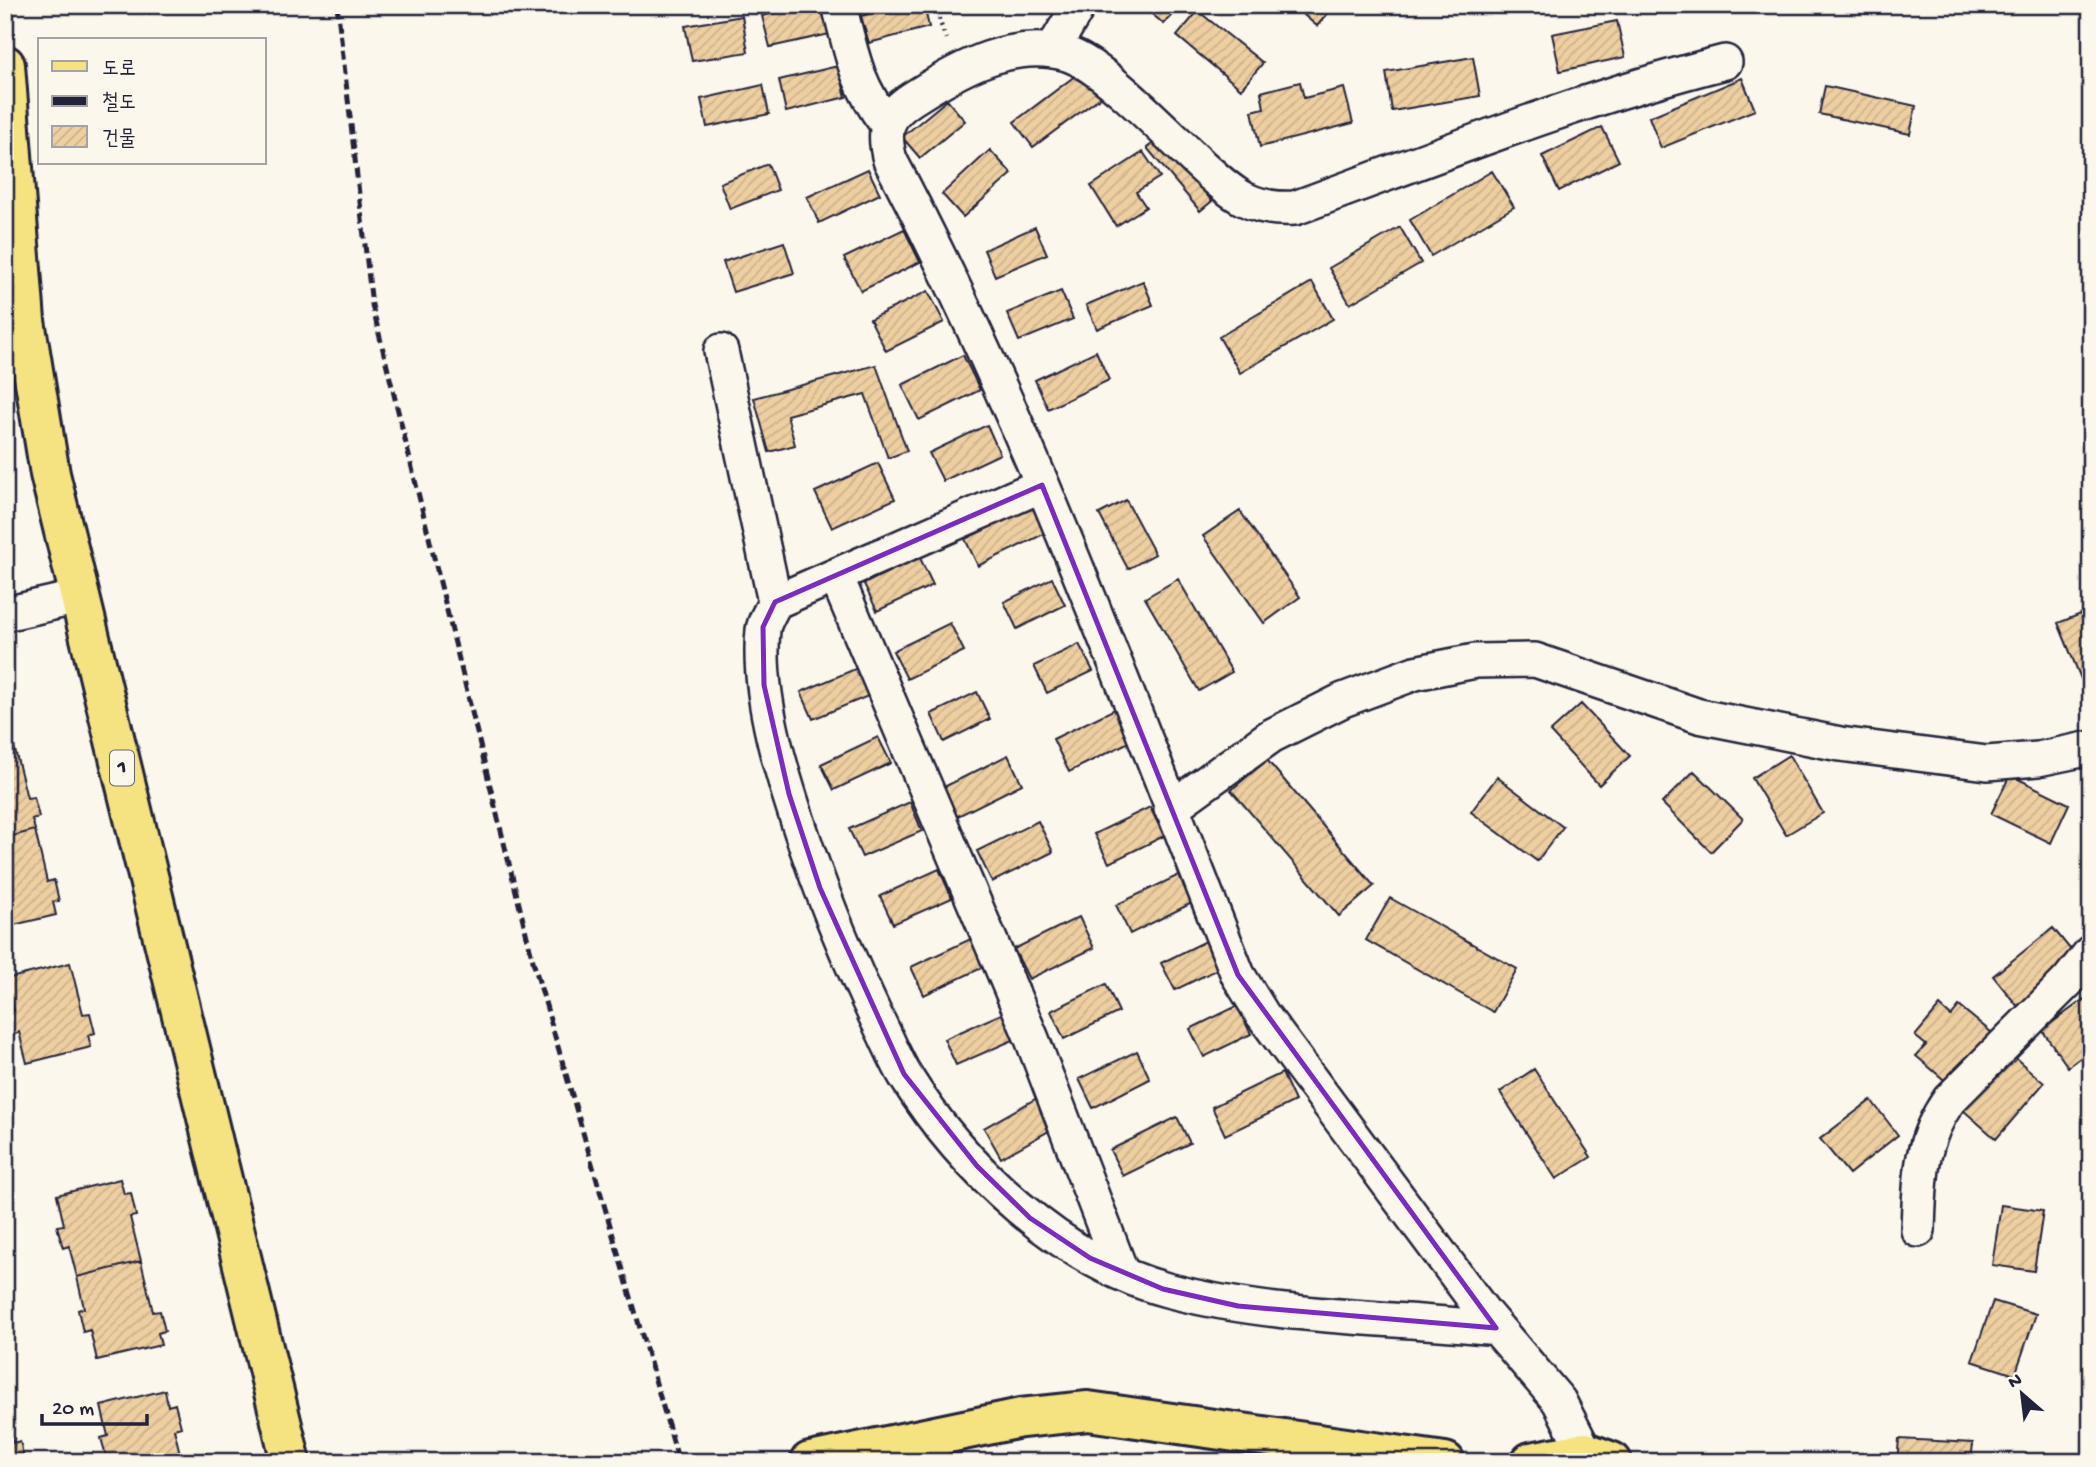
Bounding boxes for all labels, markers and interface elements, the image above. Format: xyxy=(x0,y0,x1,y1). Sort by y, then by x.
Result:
legend xyxy=(38,38,266,164)
text: 도로 xyxy=(102,58,136,83)
text: 철도 xyxy=(102,91,136,117)
text: 건물 xyxy=(102,128,136,153)
road number: 1 xyxy=(110,750,134,786)
north arrow xyxy=(1988,1358,2058,1428)
text: N xyxy=(2005,1369,2027,1395)
scale bar xyxy=(42,1383,147,1427)
text: 20 m xyxy=(52,1398,94,1423)

